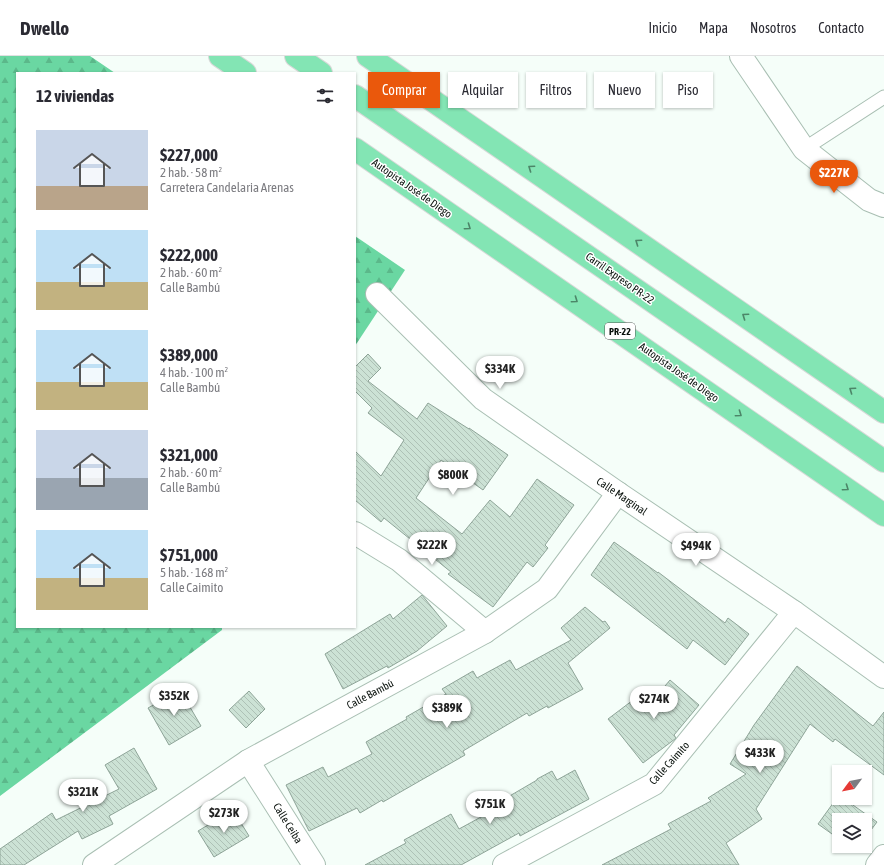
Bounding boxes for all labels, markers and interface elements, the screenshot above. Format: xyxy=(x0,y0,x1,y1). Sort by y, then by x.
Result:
text: Dwello xyxy=(20,17,69,39)
text: Inicio xyxy=(648,20,677,36)
text: Mapa xyxy=(699,20,728,36)
text: Nosotros xyxy=(750,20,796,36)
text: Contacto xyxy=(818,20,864,36)
chip: Comprar xyxy=(368,72,440,108)
chip: Alquilar xyxy=(448,72,518,108)
chip: Filtros xyxy=(526,72,586,108)
chip: Nuevo xyxy=(594,72,655,108)
chip: Piso xyxy=(663,72,713,108)
icon: filters xyxy=(314,85,336,107)
text: 12 viviendas xyxy=(36,86,114,106)
text: $227,000 xyxy=(160,145,218,165)
icon: home xyxy=(68,146,116,194)
street label: Autopista José de Diego xyxy=(370,156,454,220)
pin: $227K xyxy=(806,160,862,194)
text: 2 hab. · 58 m² xyxy=(160,165,222,180)
one-way arrow xyxy=(528,165,535,173)
text: $227K xyxy=(819,165,849,180)
text: Carretera Candelaria Arenas xyxy=(160,180,294,195)
one-way arrow xyxy=(464,222,471,230)
one-way arrow xyxy=(635,239,642,247)
text: $222,000 xyxy=(160,245,218,265)
icon: home xyxy=(68,246,116,294)
street label: Carril Expreso PR-22 xyxy=(584,250,656,306)
text: 2 hab. · 60 m² xyxy=(160,265,222,280)
text: Calle Bambú xyxy=(160,280,220,295)
one-way arrow xyxy=(571,295,578,303)
one-way arrow xyxy=(742,313,749,321)
road number: PR-22 xyxy=(605,323,635,339)
street label: Autopista José de Diego xyxy=(637,340,721,404)
text: $389,000 xyxy=(160,345,218,365)
icon: home xyxy=(68,346,116,394)
pin: $334K xyxy=(472,356,528,390)
text: $334K xyxy=(485,361,515,376)
text: 4 hab. · 100 m² xyxy=(160,365,228,380)
text: Calle Bambú xyxy=(160,380,220,395)
one-way arrow xyxy=(849,387,856,395)
one-way arrow xyxy=(735,409,742,416)
text: $321,000 xyxy=(160,445,218,465)
icon: home xyxy=(68,446,116,494)
pin: $800K xyxy=(425,462,481,496)
text: 2 hab. · 60 m² xyxy=(160,465,222,480)
text: $800K xyxy=(438,467,468,482)
street label: Calle Marginal xyxy=(594,475,650,517)
text: Calle Bambú xyxy=(160,480,220,495)
one-way arrow xyxy=(842,483,849,491)
pin: $222K xyxy=(404,532,460,566)
pin: $494K xyxy=(668,533,724,567)
text: $222K xyxy=(417,537,447,552)
text: $494K xyxy=(681,538,711,553)
text: $751,000 xyxy=(160,545,218,565)
icon: home xyxy=(68,546,116,594)
text: 5 hab. · 168 m² xyxy=(160,565,228,580)
text: Calle Caimito xyxy=(160,580,223,595)
street label: Calle Bambú xyxy=(345,677,395,711)
pin: $352K xyxy=(146,683,202,717)
pin: $274K xyxy=(626,686,682,720)
text: $352K xyxy=(159,688,189,703)
text: $274K xyxy=(639,691,669,706)
pin: $389K xyxy=(419,695,475,729)
text: $389K xyxy=(432,700,462,715)
street label: Calle Caimito xyxy=(647,739,691,787)
pin: $433K xyxy=(732,740,788,774)
text: $433K xyxy=(745,745,775,760)
north arrow xyxy=(832,765,872,805)
map controls xyxy=(832,765,872,853)
pin: $321K xyxy=(55,779,111,813)
text: $321K xyxy=(68,784,98,799)
pin: $751K xyxy=(462,791,518,825)
text: $751K xyxy=(475,796,505,811)
pin: $273K xyxy=(196,800,252,834)
street label: Calle Ceiba xyxy=(271,801,305,845)
text: $273K xyxy=(209,805,239,820)
button: layers xyxy=(832,813,872,853)

